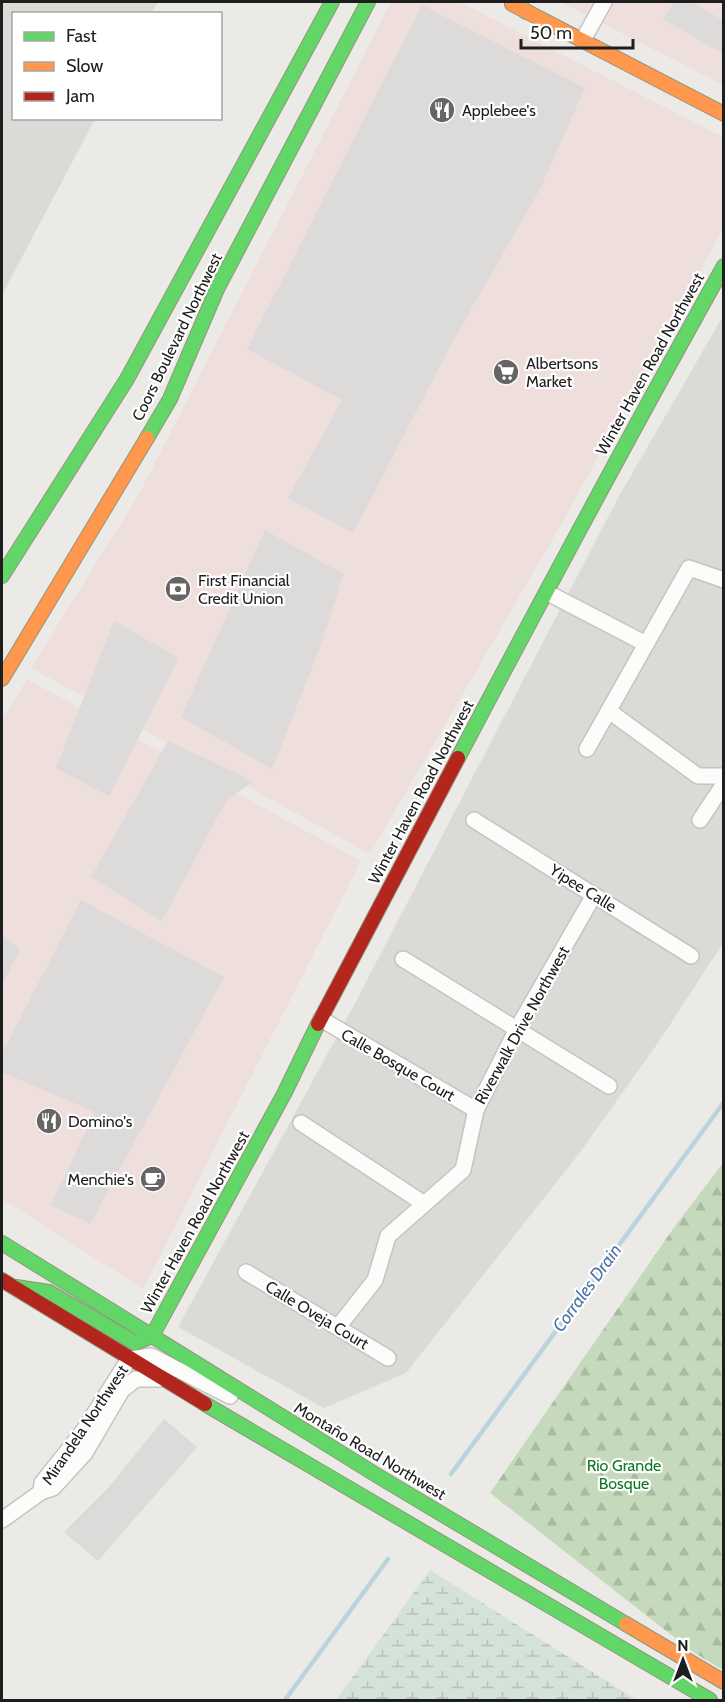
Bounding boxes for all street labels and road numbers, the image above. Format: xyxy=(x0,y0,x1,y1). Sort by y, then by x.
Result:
street label: Coors Boulevard Northwest xyxy=(128,249,226,424)
street label: Winter Haven Road Northwest xyxy=(592,269,708,458)
street label: Winter Haven Road Northwest xyxy=(364,696,478,887)
street label: Yipee Calle xyxy=(545,859,620,916)
street label: Riverwalk Drive Northwest xyxy=(471,942,574,1107)
street label: Calle Bosque Court xyxy=(338,1025,459,1106)
street label: Winter Haven Road Northwest xyxy=(137,1127,253,1316)
street label: Calle Oveja Court xyxy=(262,1277,373,1354)
street label: Mirandela Northwest xyxy=(38,1361,132,1489)
street label: Montaño Road Northwest xyxy=(291,1398,450,1504)

